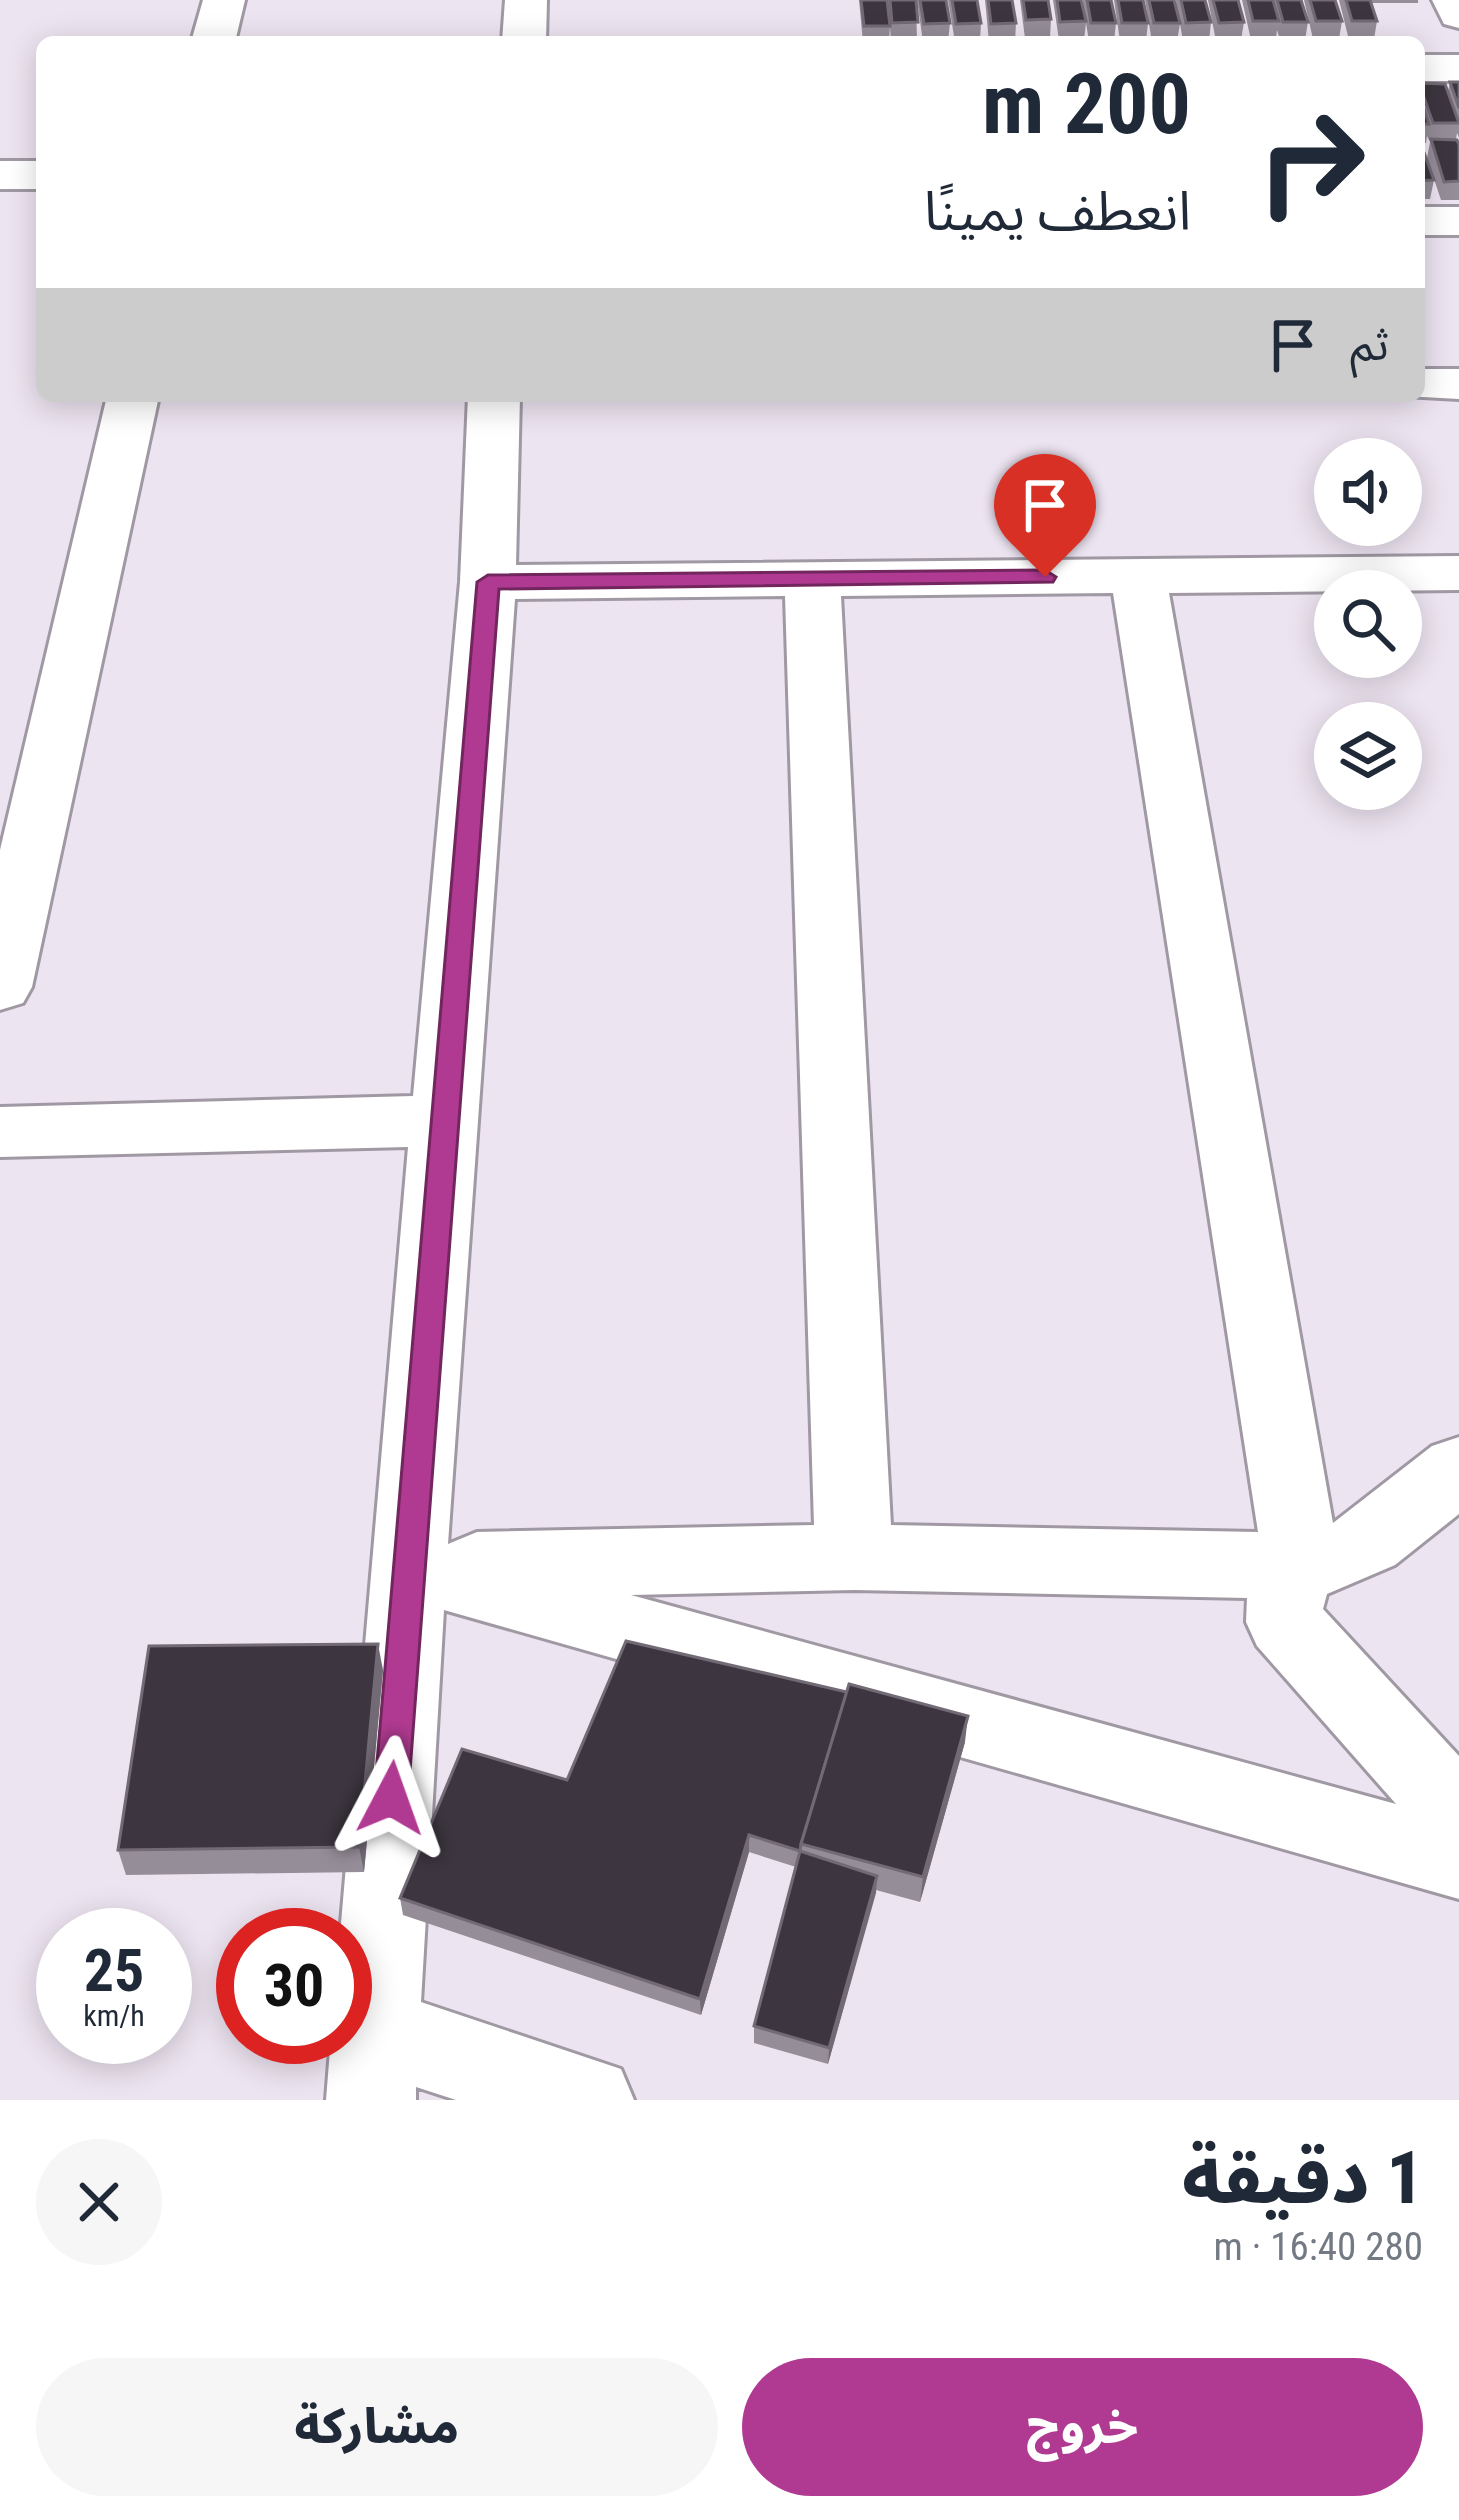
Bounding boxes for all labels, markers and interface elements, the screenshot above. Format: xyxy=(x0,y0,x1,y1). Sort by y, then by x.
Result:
text: 200 m xyxy=(982,55,1191,154)
icon: right xyxy=(1233,84,1389,240)
text: انعطف يمينًا xyxy=(924,180,1191,243)
icon: arrive xyxy=(1260,312,1326,378)
text: ثم xyxy=(1350,318,1389,371)
map controls xyxy=(1314,438,1422,810)
button: sound xyxy=(1314,438,1422,546)
pin xyxy=(994,454,1096,577)
icon: arrive xyxy=(1012,472,1078,538)
button: search xyxy=(1314,570,1422,678)
button: layers xyxy=(1314,702,1422,810)
position arrow xyxy=(328,1735,454,1861)
speed limit sign: 30 xyxy=(216,1908,372,2064)
text: 25 xyxy=(84,1935,144,2006)
text: km/h xyxy=(83,1998,145,2033)
text: 1 دقيقة xyxy=(1182,2136,1423,2221)
button: close xyxy=(36,2139,162,2265)
text: 280 m · 16:40 xyxy=(1213,2224,1423,2270)
button: مشاركة xyxy=(36,2358,718,2496)
button: خروج xyxy=(742,2358,1423,2496)

